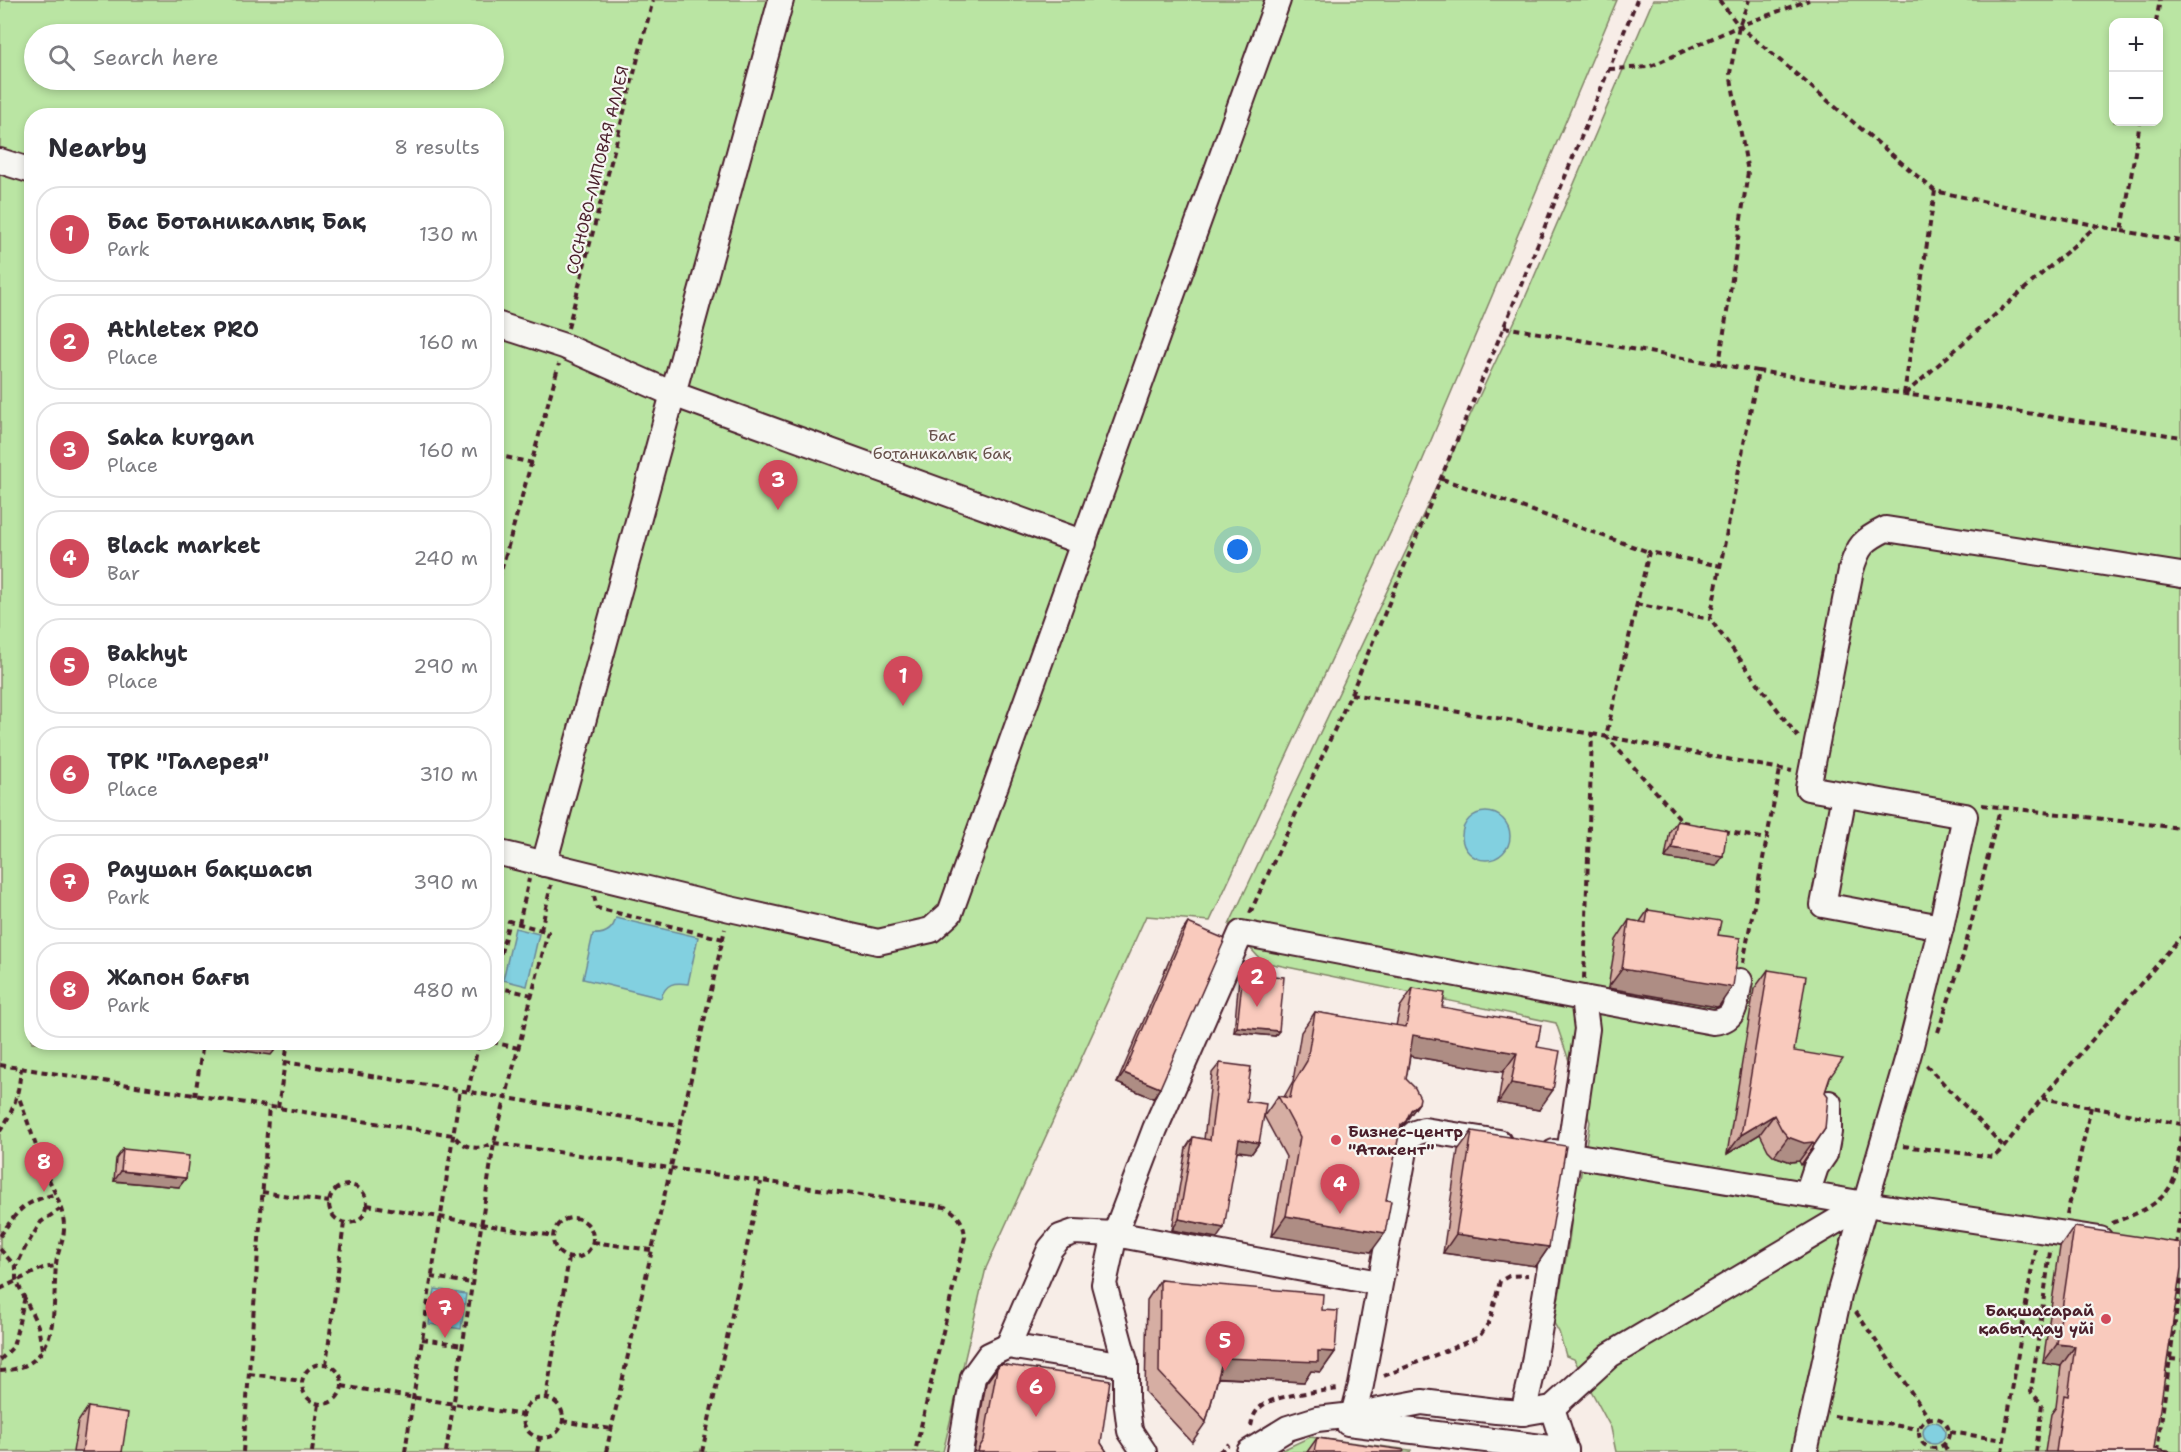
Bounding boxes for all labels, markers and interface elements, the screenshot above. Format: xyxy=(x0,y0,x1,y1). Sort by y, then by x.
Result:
map controls xyxy=(2109,18,2163,126)
button: + xyxy=(2109,18,2163,72)
search box xyxy=(24,24,504,90)
icon: search xyxy=(45,41,78,74)
text: Search here xyxy=(93,43,219,72)
street label: СОСНОВО-ЛИПОВАЯ АЛЛЕЯ xyxy=(561,64,634,277)
button: − xyxy=(2109,72,2163,126)
text: Nearby xyxy=(48,130,147,165)
text: 8 results xyxy=(394,134,480,160)
text: Бас Ботаникалық Бақ xyxy=(107,207,366,236)
text: 1 xyxy=(65,221,74,247)
text: 130 m xyxy=(419,221,478,247)
text: Park xyxy=(107,236,150,262)
text: Athletex PRO xyxy=(107,315,259,344)
text: 2 xyxy=(63,329,77,355)
text: 160 m xyxy=(419,329,478,355)
text: Place xyxy=(107,344,158,370)
text: Saka kurgan xyxy=(107,423,254,452)
park label: Бас ботаникалық бақ xyxy=(873,425,1011,464)
text: 3 xyxy=(63,437,77,463)
text: 160 m xyxy=(419,437,478,463)
text: Place xyxy=(107,452,158,478)
pin: 3 xyxy=(758,460,798,510)
text: Black market xyxy=(107,531,261,560)
your location xyxy=(1223,535,1252,564)
text: 4 xyxy=(63,545,77,571)
text: 240 m xyxy=(413,545,478,571)
text: Bar xyxy=(107,560,140,586)
text: Bakhyt xyxy=(107,639,188,668)
text: 5 xyxy=(63,653,76,679)
text: 290 m xyxy=(413,653,478,679)
pin: 1 xyxy=(884,656,922,706)
text: Place xyxy=(107,668,158,694)
text: ТРК "Галерея" xyxy=(107,747,269,776)
text: 6 xyxy=(63,761,77,787)
text: 310 m xyxy=(419,761,478,787)
text: Place xyxy=(107,776,158,802)
text: Раушан бақшасы xyxy=(107,855,312,884)
text: 7 xyxy=(63,869,77,895)
text: 390 m xyxy=(413,869,478,895)
text: Park xyxy=(107,884,150,910)
pin: 2 xyxy=(1238,958,1276,1007)
text: Жапон бағы xyxy=(107,963,250,992)
text: 8 xyxy=(63,977,77,1003)
text: 480 m xyxy=(413,977,478,1003)
text: Park xyxy=(107,992,150,1018)
place label: Бизнес-центр "Атакент" xyxy=(1348,1121,1464,1160)
marker: Бизнес-центр "Атакент" xyxy=(1329,1133,1343,1147)
pin: 8 xyxy=(24,1142,63,1192)
pin: 4 xyxy=(1320,1164,1360,1214)
pin: 7 xyxy=(426,1288,464,1338)
place label: Бақшасарай қабылдау үйі xyxy=(1978,1300,2094,1339)
marker: Бақшасарай қабылдау үйі xyxy=(2099,1312,2113,1326)
pin: 5 xyxy=(1206,1322,1244,1371)
pin: 6 xyxy=(1016,1368,1056,1417)

